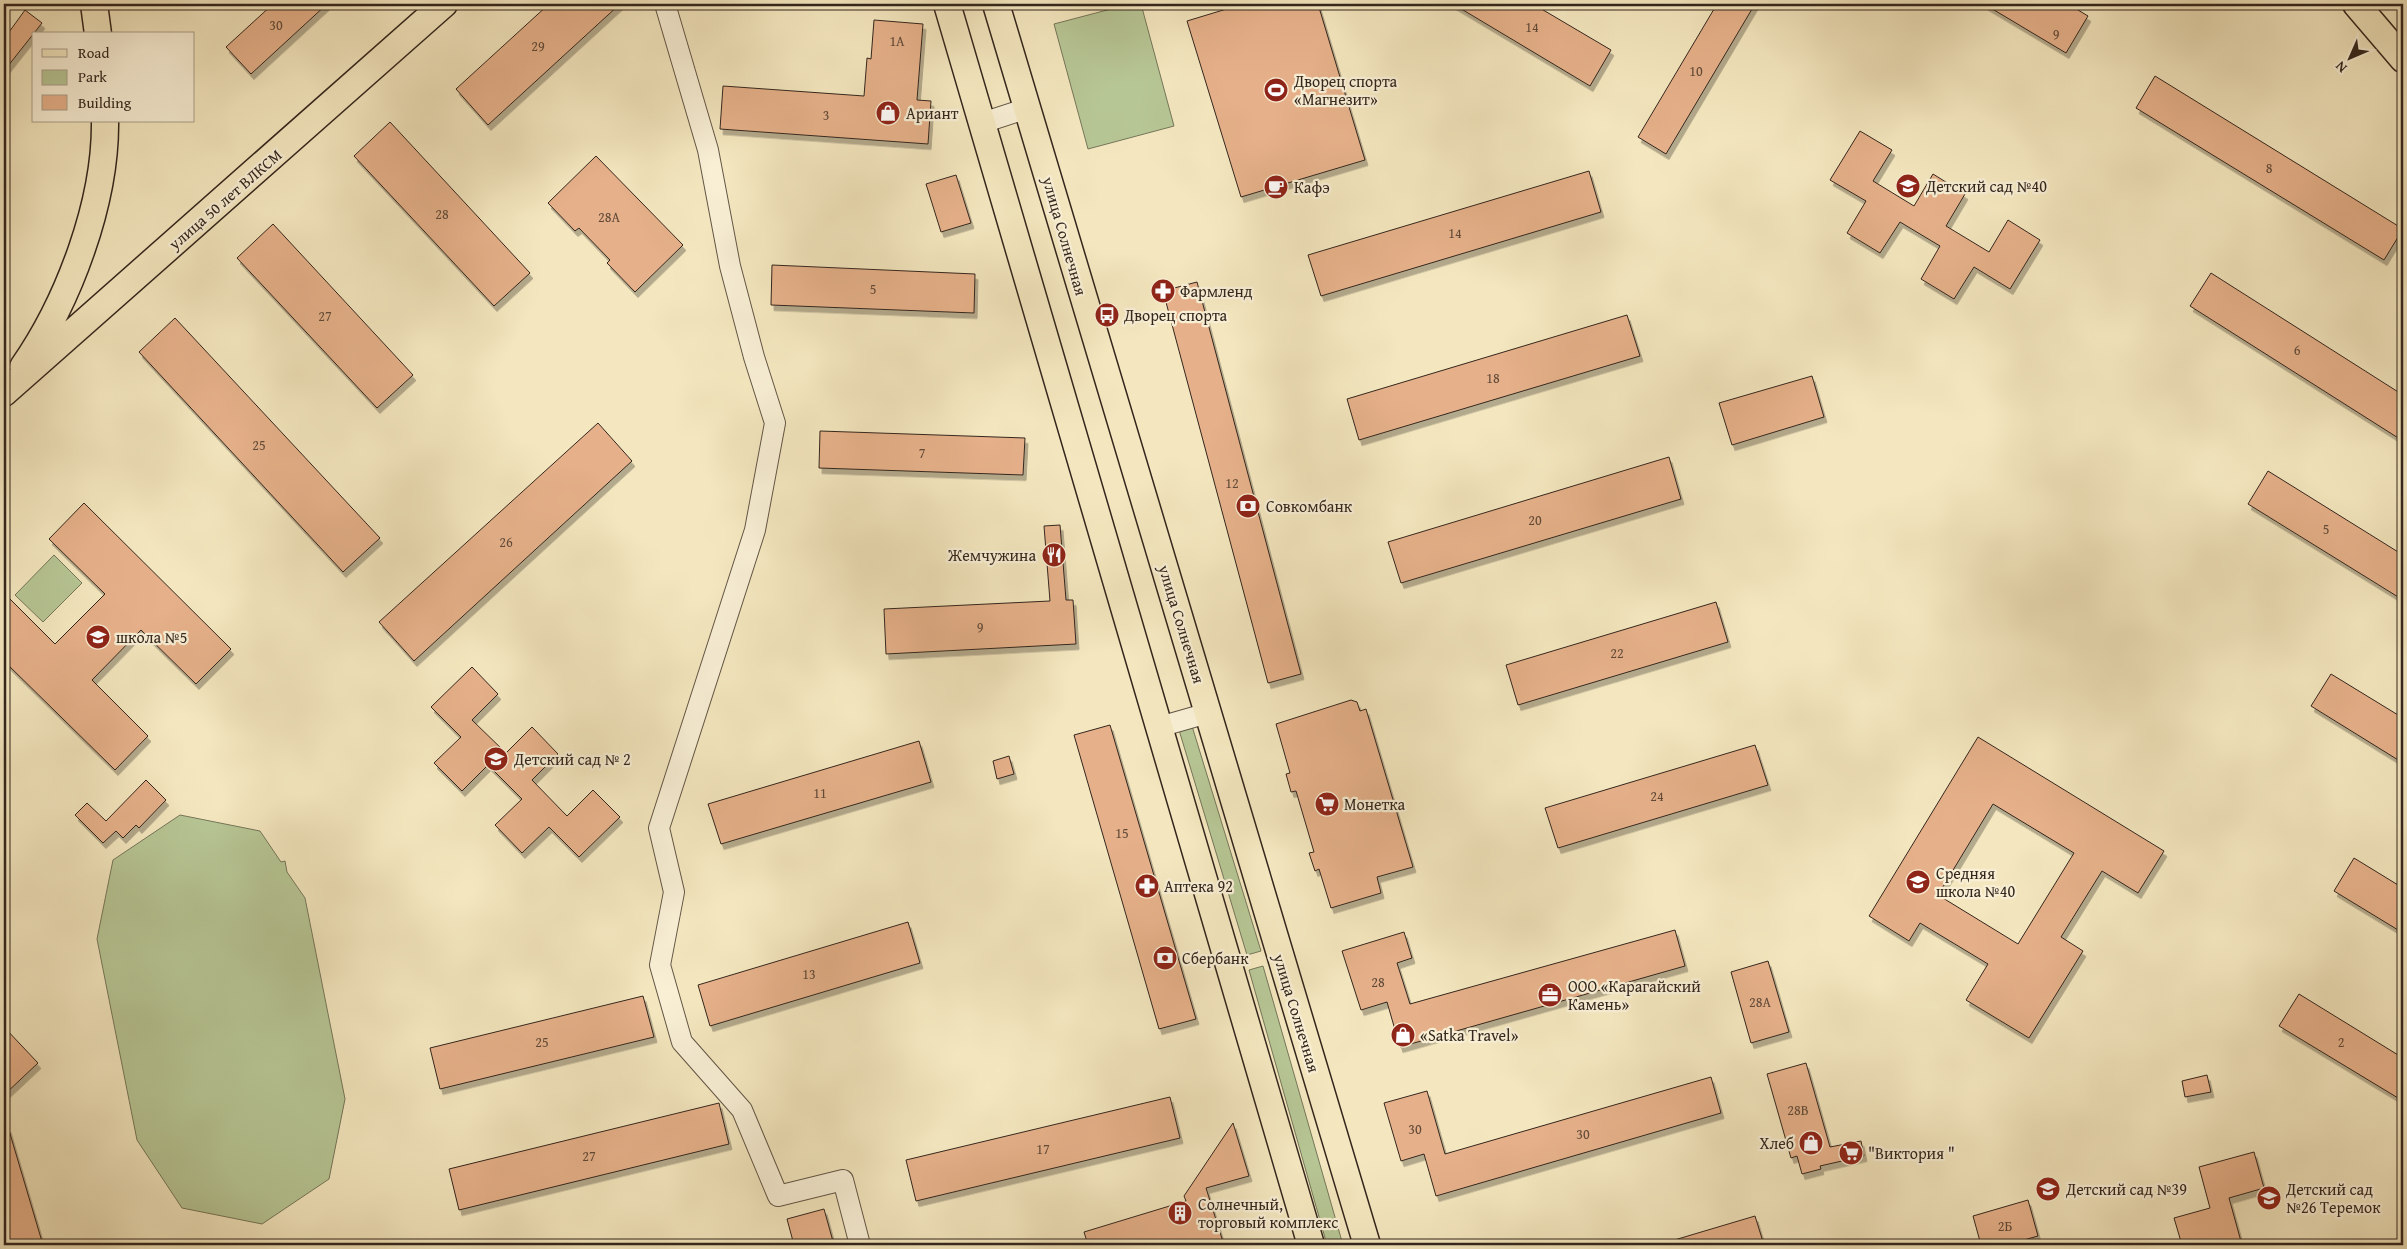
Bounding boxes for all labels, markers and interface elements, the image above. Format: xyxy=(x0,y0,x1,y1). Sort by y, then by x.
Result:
house number: 30 xyxy=(269,15,283,35)
house number: 14 xyxy=(1525,17,1539,37)
house number: 9 xyxy=(2053,24,2060,44)
house number: 1А xyxy=(889,31,905,51)
legend xyxy=(32,32,195,122)
north arrow xyxy=(2324,32,2374,82)
house number: 29 xyxy=(531,36,545,56)
text: Road xyxy=(78,42,109,63)
text: N xyxy=(2330,56,2351,78)
house number: 10 xyxy=(1689,61,1703,81)
text: Park xyxy=(78,66,107,87)
place label: Дворец спорта «Магнезит» xyxy=(1293,69,1398,111)
sports icon: Дворец спорта «Магнезит» xyxy=(1263,77,1289,103)
text: Building xyxy=(78,92,132,113)
shop icon: Ариант xyxy=(875,100,901,126)
place label: Ариант xyxy=(906,101,959,125)
house number: 3 xyxy=(823,105,829,125)
street label: улица 50 лет ВЛКСМ xyxy=(162,143,287,256)
house number: 8 xyxy=(2266,158,2273,178)
street label: улица Солнечная xyxy=(1036,173,1093,298)
school or university icon: Детский сад №40 xyxy=(1895,173,1921,199)
cafe icon: Кафэ xyxy=(1263,174,1289,200)
place label: Детский сад №40 xyxy=(1925,174,2047,198)
place label: Кафэ xyxy=(1294,175,1330,199)
house number: 28 xyxy=(435,204,449,224)
house number: 28А xyxy=(598,207,620,227)
house number: 14 xyxy=(1448,223,1462,243)
pharmacy icon: Фармленд xyxy=(1150,278,1176,304)
house number: 5 xyxy=(870,279,876,299)
place label: Фармленд xyxy=(1180,279,1253,303)
bus stop icon: Дворец спорта xyxy=(1094,302,1120,328)
place label: Дворец спорта xyxy=(1123,303,1228,327)
house number: 27 xyxy=(318,306,332,326)
house number: 6 xyxy=(2294,340,2301,360)
house number: 18 xyxy=(1486,368,1500,388)
house number: 25 xyxy=(252,435,266,455)
house number: 7 xyxy=(919,443,926,463)
house number: 12 xyxy=(1225,473,1239,493)
bank icon: Совкомбанк xyxy=(1235,493,1261,519)
place label: Совкомбанк xyxy=(1266,494,1353,518)
house number: 20 xyxy=(1528,510,1542,530)
house number: 5 xyxy=(2323,519,2329,539)
house number: 26 xyxy=(499,532,513,552)
restaurant icon: Жемчужина xyxy=(1041,542,1067,568)
place label: Жемчужина xyxy=(947,543,1036,567)
street label: улица Солнечная xyxy=(1152,561,1211,686)
house number: 9 xyxy=(977,617,984,637)
school or university icon: школа №5 xyxy=(85,624,111,650)
place label: школа №5 xyxy=(116,625,187,649)
house number: 22 xyxy=(1610,643,1624,663)
school or university icon: Детский сад № 2 xyxy=(483,746,509,772)
place label: Детский сад № 2 xyxy=(513,747,631,771)
house number: 11 xyxy=(813,783,827,803)
house number: 24 xyxy=(1650,786,1664,806)
supermarket icon: Монетка xyxy=(1314,791,1340,817)
place label: Монетка xyxy=(1344,792,1406,816)
house number: 15 xyxy=(1115,823,1129,843)
place label: Средняя школа №40 xyxy=(1936,861,2015,903)
school or university icon: Средняя школа №40 xyxy=(1905,869,1931,895)
pharmacy icon: Аптека 92 xyxy=(1134,873,1160,899)
place label: Аптека 92 xyxy=(1164,874,1233,898)
bank icon: Сбербанк xyxy=(1152,945,1178,971)
place label: Сбербанк xyxy=(1182,946,1249,970)
street label: улица Солнечная xyxy=(1267,950,1326,1075)
house number: 13 xyxy=(802,964,816,984)
house number: 28 xyxy=(1371,972,1385,992)
place label: ООО «Карагайский Камень» xyxy=(1568,974,1701,1016)
office icon: ООО «Карагайский Камень» xyxy=(1537,982,1563,1008)
house number: 28А xyxy=(1749,992,1771,1012)
shop icon: «Satka Travel» xyxy=(1390,1022,1416,1048)
place label: «Satka Travel» xyxy=(1420,1023,1518,1047)
house number: 25 xyxy=(535,1032,549,1052)
house number: 2 xyxy=(2338,1032,2344,1052)
house number: 28В xyxy=(1787,1100,1809,1120)
house number: 30 xyxy=(1408,1119,1422,1139)
house number: 30 xyxy=(1576,1124,1590,1144)
shop icon: Хлеб xyxy=(1798,1130,1824,1156)
place label: Хлеб xyxy=(1760,1131,1794,1155)
house number: 17 xyxy=(1036,1139,1050,1159)
supermarket icon: "Виктория " xyxy=(1838,1140,1864,1166)
place label: "Виктория " xyxy=(1868,1141,1955,1165)
house number: 27 xyxy=(582,1146,596,1166)
school or university icon: Детский сад №39 xyxy=(2035,1176,2061,1202)
place label: Детский сад №39 xyxy=(2065,1177,2187,1201)
place label: Детский сад №26 Теремок xyxy=(2285,1177,2381,1219)
school or university icon: Детский сад №26 Теремок xyxy=(2256,1185,2282,1211)
place label: Солнечный, торговый комплекс xyxy=(1198,1192,1338,1234)
building icon: Солнечный, торговый комплекс xyxy=(1167,1200,1193,1226)
house number: 2Б xyxy=(1998,1216,2012,1236)

